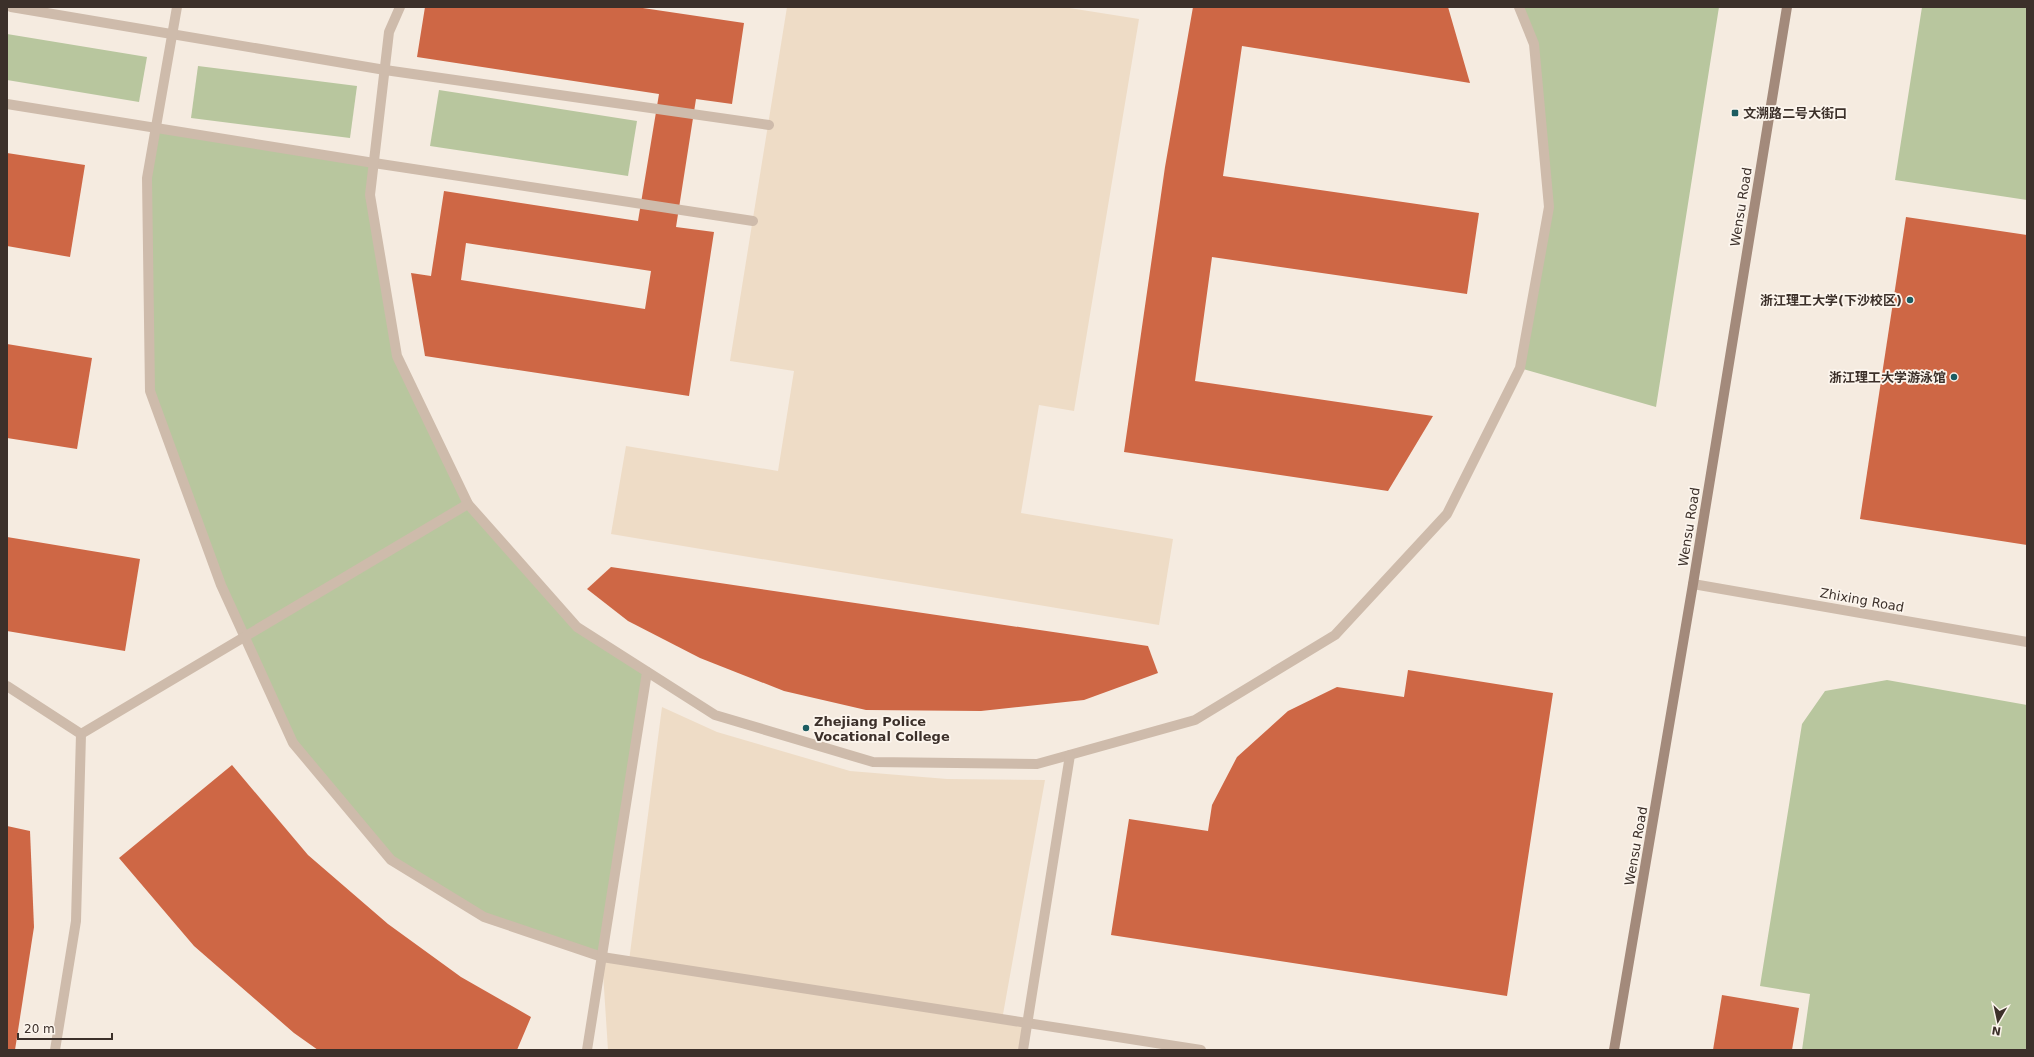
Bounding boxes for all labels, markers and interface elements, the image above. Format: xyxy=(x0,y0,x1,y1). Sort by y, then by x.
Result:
place label: 文溯路二号大街口 xyxy=(1743,106,1847,121)
marker: 文溯路二号大街口 xyxy=(1730,108,1740,118)
street label: Wensu Road xyxy=(1727,166,1755,248)
place label: 浙江理工大学(下沙校区) xyxy=(1760,293,1902,308)
marker: 浙江理工大学(下沙校区) xyxy=(1905,295,1915,305)
place label: 浙江理工大学游泳馆 xyxy=(1829,370,1946,385)
marker: 浙江理工大学游泳馆 xyxy=(1949,372,1959,382)
street label: Wensu Road xyxy=(1675,486,1703,568)
street label: Zhixing Road xyxy=(1819,585,1905,615)
place label: Zhejiang Police Vocational College xyxy=(814,714,950,744)
marker: Zhejiang Police Vocational College xyxy=(801,723,811,733)
street label: Wensu Road xyxy=(1622,805,1650,887)
north arrow xyxy=(1978,1001,2018,1041)
scale bar xyxy=(18,1015,112,1041)
text: 20 m xyxy=(24,1022,55,1036)
text: N xyxy=(1991,1023,2002,1038)

